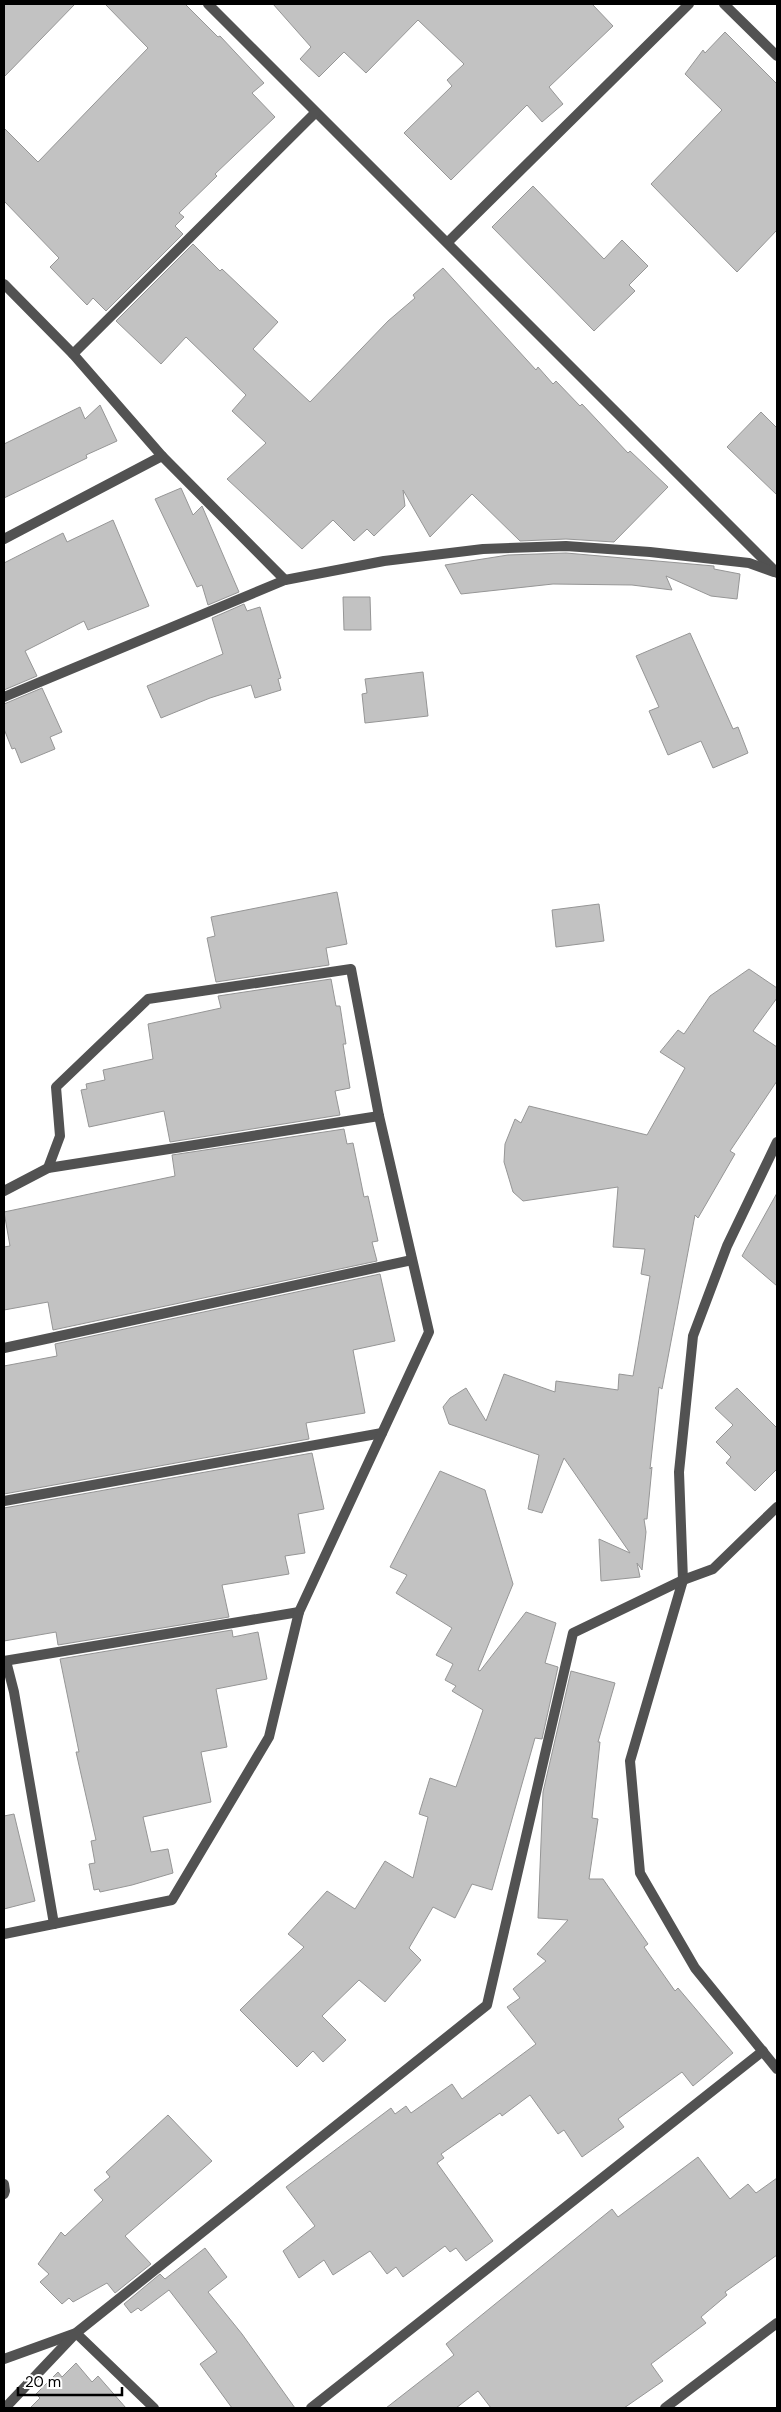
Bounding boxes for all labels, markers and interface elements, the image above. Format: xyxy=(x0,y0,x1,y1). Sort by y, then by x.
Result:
scale bar xyxy=(18,2364,121,2396)
text: 20 m xyxy=(25,2372,61,2392)

